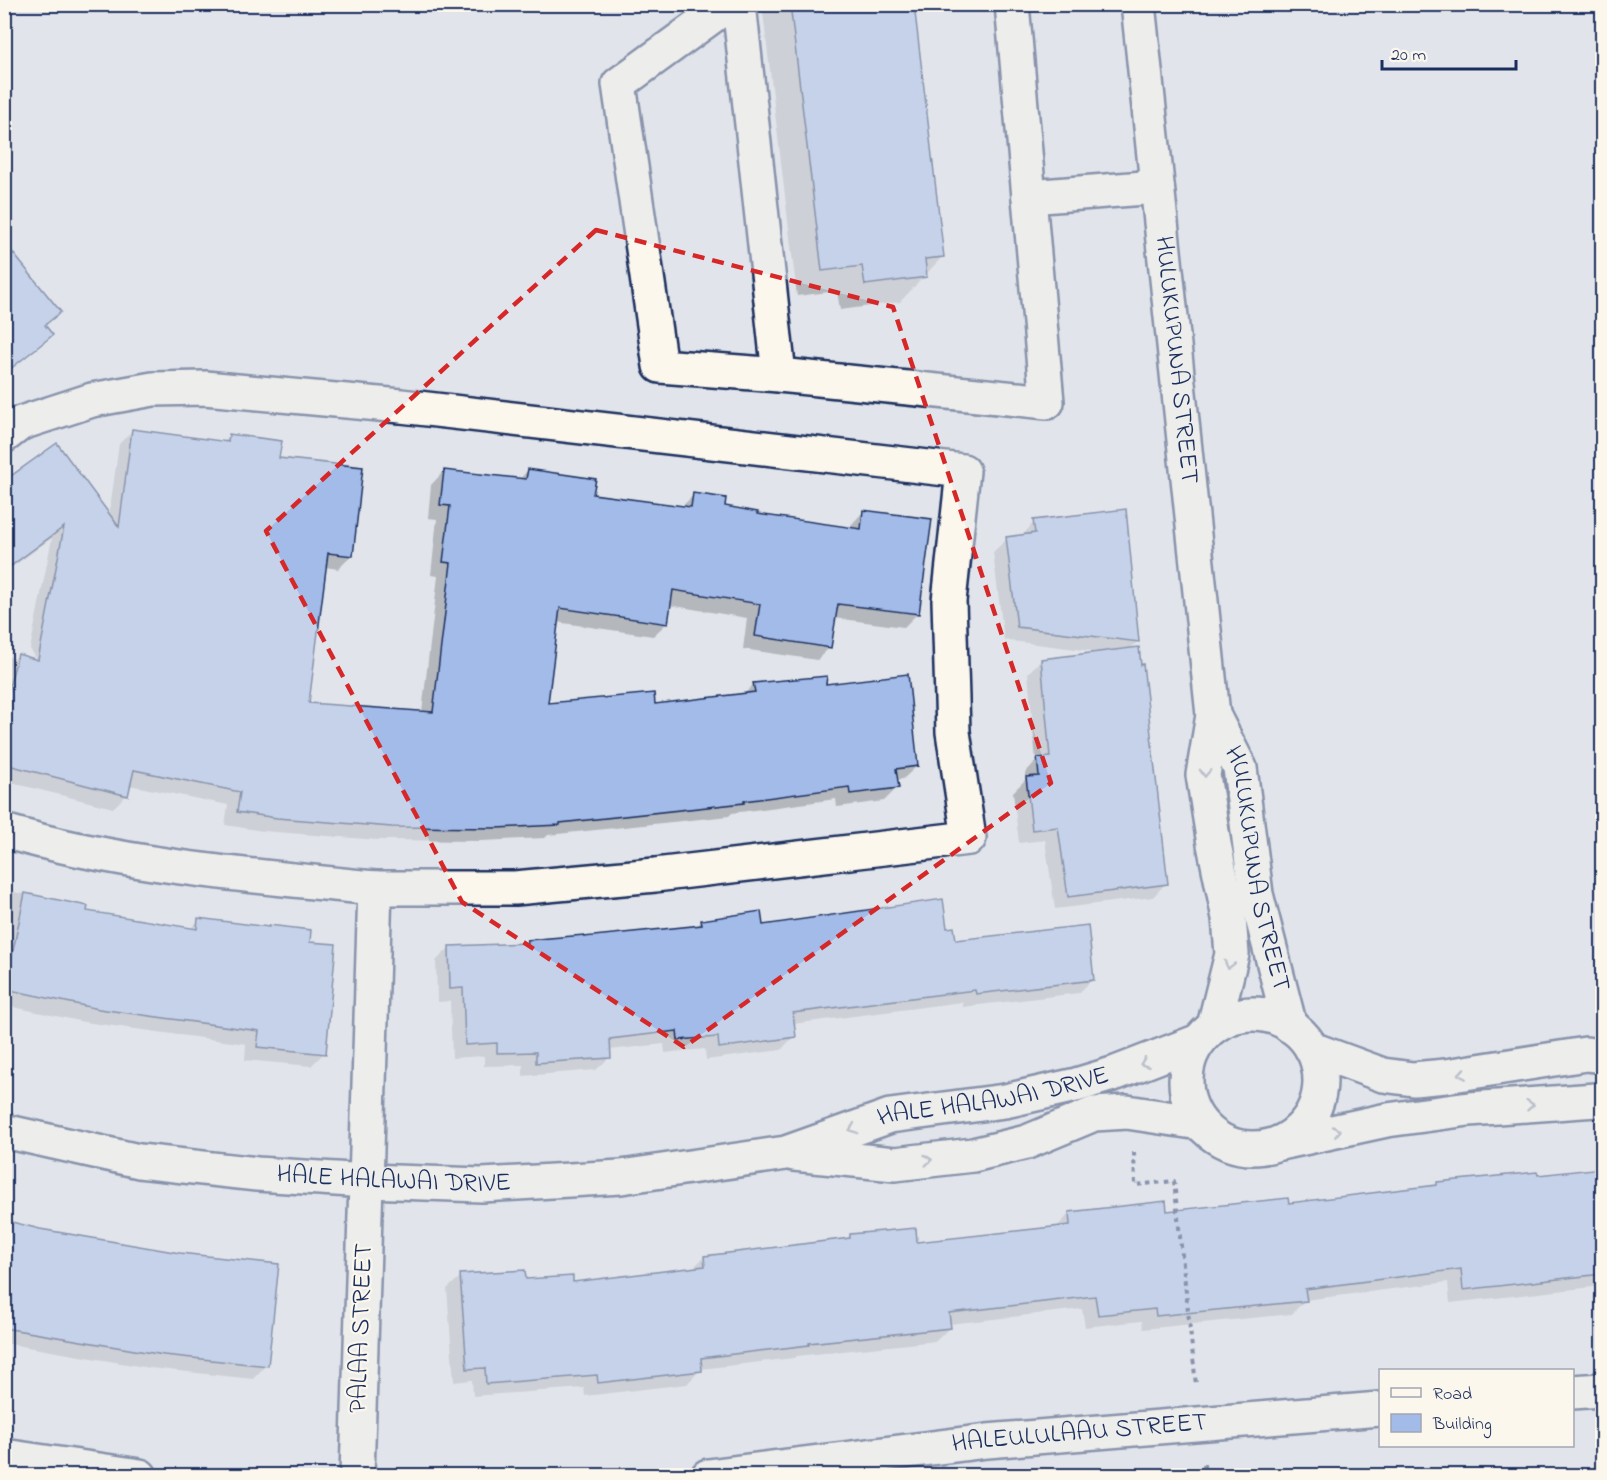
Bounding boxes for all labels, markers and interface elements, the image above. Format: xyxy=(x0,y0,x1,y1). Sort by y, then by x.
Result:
scale bar xyxy=(1382,33,1516,71)
text: 20 m xyxy=(1391,43,1426,69)
street label: HULUKUPUNA STREET xyxy=(1144,234,1208,486)
street label: HULUKUPUNA STREET xyxy=(1213,740,1299,996)
one-way arrow xyxy=(1198,769,1211,778)
one-way arrow xyxy=(1224,960,1237,970)
one-way arrow xyxy=(1139,1055,1150,1068)
street label: HALE HALAWAI DRIVE xyxy=(872,1057,1114,1138)
one-way arrow xyxy=(1457,1067,1466,1079)
one-way arrow xyxy=(1525,1098,1534,1111)
one-way arrow xyxy=(848,1122,859,1134)
one-way arrow xyxy=(1331,1125,1341,1138)
one-way arrow xyxy=(924,1154,933,1167)
street label: HALE HALAWAI DRIVE xyxy=(275,1156,512,1204)
street label: PALAA STREET xyxy=(340,1242,384,1414)
legend xyxy=(1379,1369,1574,1447)
text: Road xyxy=(1433,1382,1472,1408)
street label: HALEULULAAU STREET xyxy=(950,1404,1209,1464)
text: Building xyxy=(1432,1412,1492,1439)

